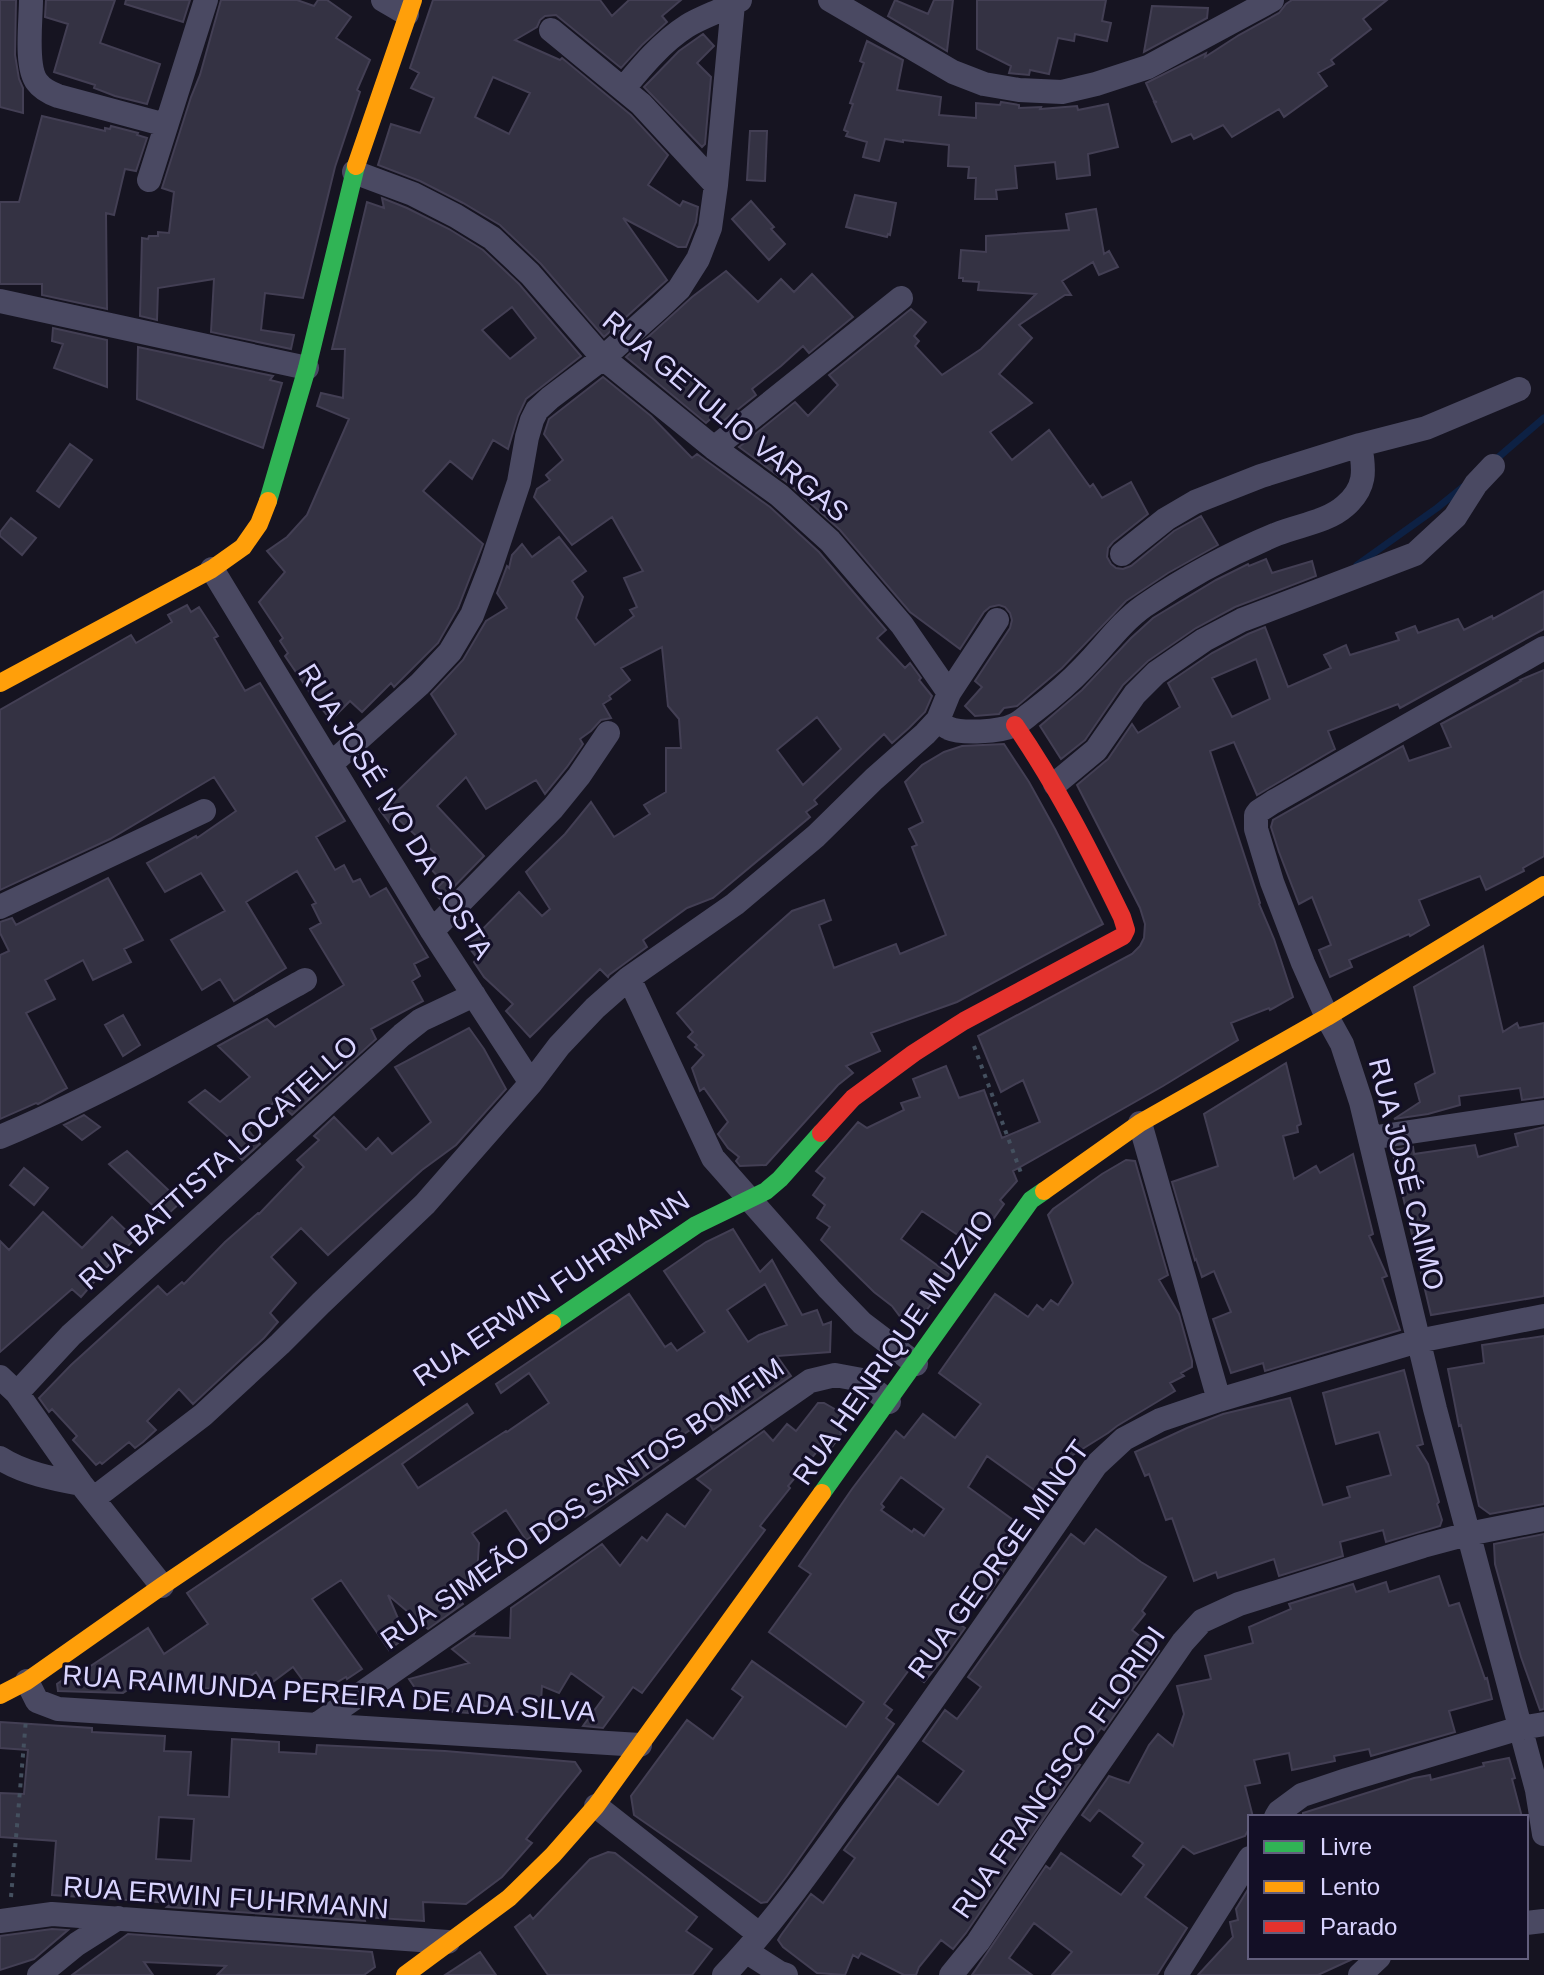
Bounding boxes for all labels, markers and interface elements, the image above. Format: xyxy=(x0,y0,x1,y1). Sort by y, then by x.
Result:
street label: RUA GETULIO VARGAS xyxy=(597,305,855,528)
street label: RUA JOSÉ IVO DA COSTA xyxy=(292,658,499,965)
street label: RUA BATTISTA LOCATELLO xyxy=(73,1029,364,1296)
street label: RUA JOSÉ CAIMO xyxy=(1363,1055,1450,1293)
street label: RUA ERWIN FUHRMANN xyxy=(407,1184,695,1392)
street label: RUA HENRIQUE MUZZIO xyxy=(787,1204,1000,1491)
street label: RUA SIMEÃO DOS SANTOS BOMFIM xyxy=(375,1352,790,1655)
street label: RUA GEORGE MINOT xyxy=(902,1434,1095,1684)
street label: RUA FRANCISCO FLORIDI xyxy=(946,1621,1171,1924)
street label: RUA RAIMUNDA PEREIRA DE ADA SILVA xyxy=(61,1659,597,1728)
legend xyxy=(1248,1815,1528,1959)
text: Livre xyxy=(1320,1833,1372,1860)
street label: RUA ERWIN FUHRMANN xyxy=(62,1871,390,1924)
text: Lento xyxy=(1320,1873,1380,1900)
text: Parado xyxy=(1320,1913,1397,1940)

